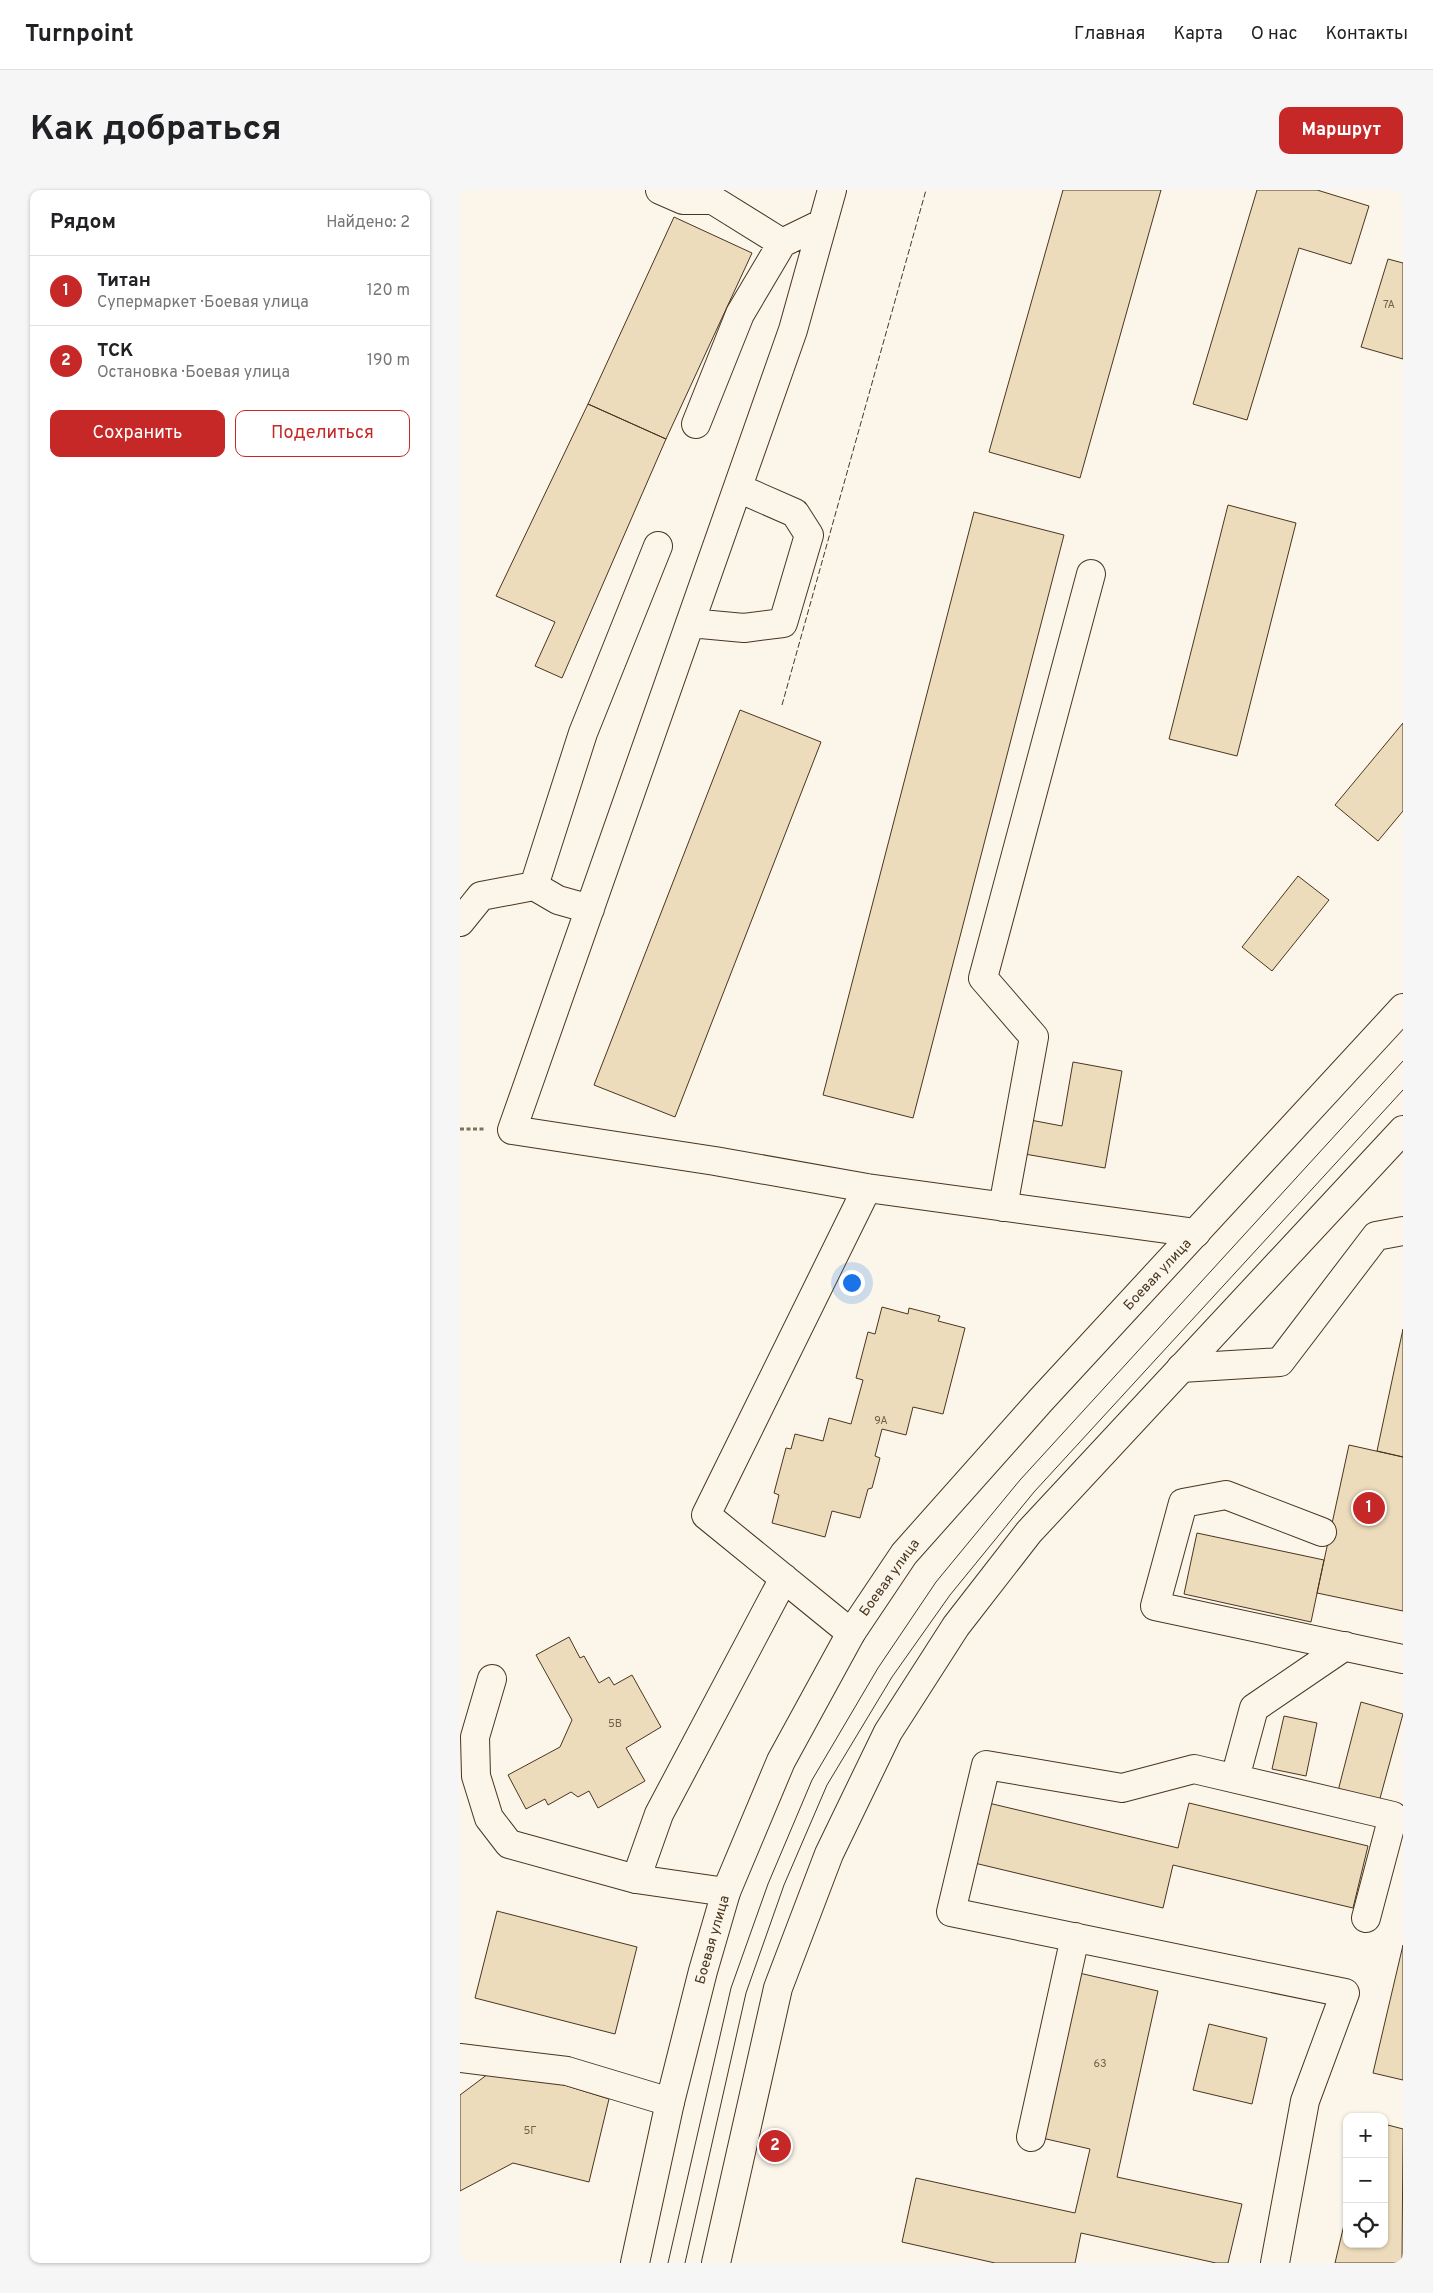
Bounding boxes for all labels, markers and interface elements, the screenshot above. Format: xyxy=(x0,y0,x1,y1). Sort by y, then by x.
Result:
text: Turnpoint xyxy=(25,20,134,50)
text: Главная xyxy=(1074,23,1145,46)
text: Карта xyxy=(1173,23,1223,46)
text: О нас xyxy=(1251,23,1297,46)
text: Контакты xyxy=(1325,23,1408,46)
button: Маршрут xyxy=(1279,107,1403,154)
text: Как добраться xyxy=(30,108,282,152)
text: Рядом xyxy=(50,209,116,236)
text: Найдено: 2 xyxy=(326,213,410,233)
text: Титан xyxy=(97,269,151,293)
text: 1 xyxy=(63,281,69,301)
text: 120 m xyxy=(367,281,410,301)
text: Супермаркет · Боевая улица xyxy=(97,293,309,313)
house number: 7А xyxy=(1383,298,1395,312)
text: ТСК xyxy=(97,339,134,363)
text: 2 xyxy=(61,351,71,371)
text: 190 m xyxy=(367,351,410,371)
text: Остановка · Боевая улица xyxy=(97,363,290,383)
button: Сохранить xyxy=(50,410,225,457)
button: Поделиться xyxy=(235,410,410,457)
street label: Боевая улица xyxy=(1121,1236,1195,1314)
your location xyxy=(839,1270,865,1296)
house number: 9А xyxy=(874,1414,888,1428)
pin: 1 xyxy=(1353,1489,1385,1527)
street label: Боевая улица xyxy=(856,1536,924,1620)
house number: 5В xyxy=(608,1717,622,1731)
street label: Боевая улица xyxy=(692,1894,734,1986)
house number: 63 xyxy=(1093,2057,1107,2071)
map controls xyxy=(1343,2113,1388,2248)
button: + xyxy=(1343,2113,1388,2158)
house number: 5Г xyxy=(523,2124,537,2138)
pin: 2 xyxy=(759,2127,791,2165)
button: − xyxy=(1343,2158,1388,2203)
button: locate xyxy=(1343,2203,1388,2248)

